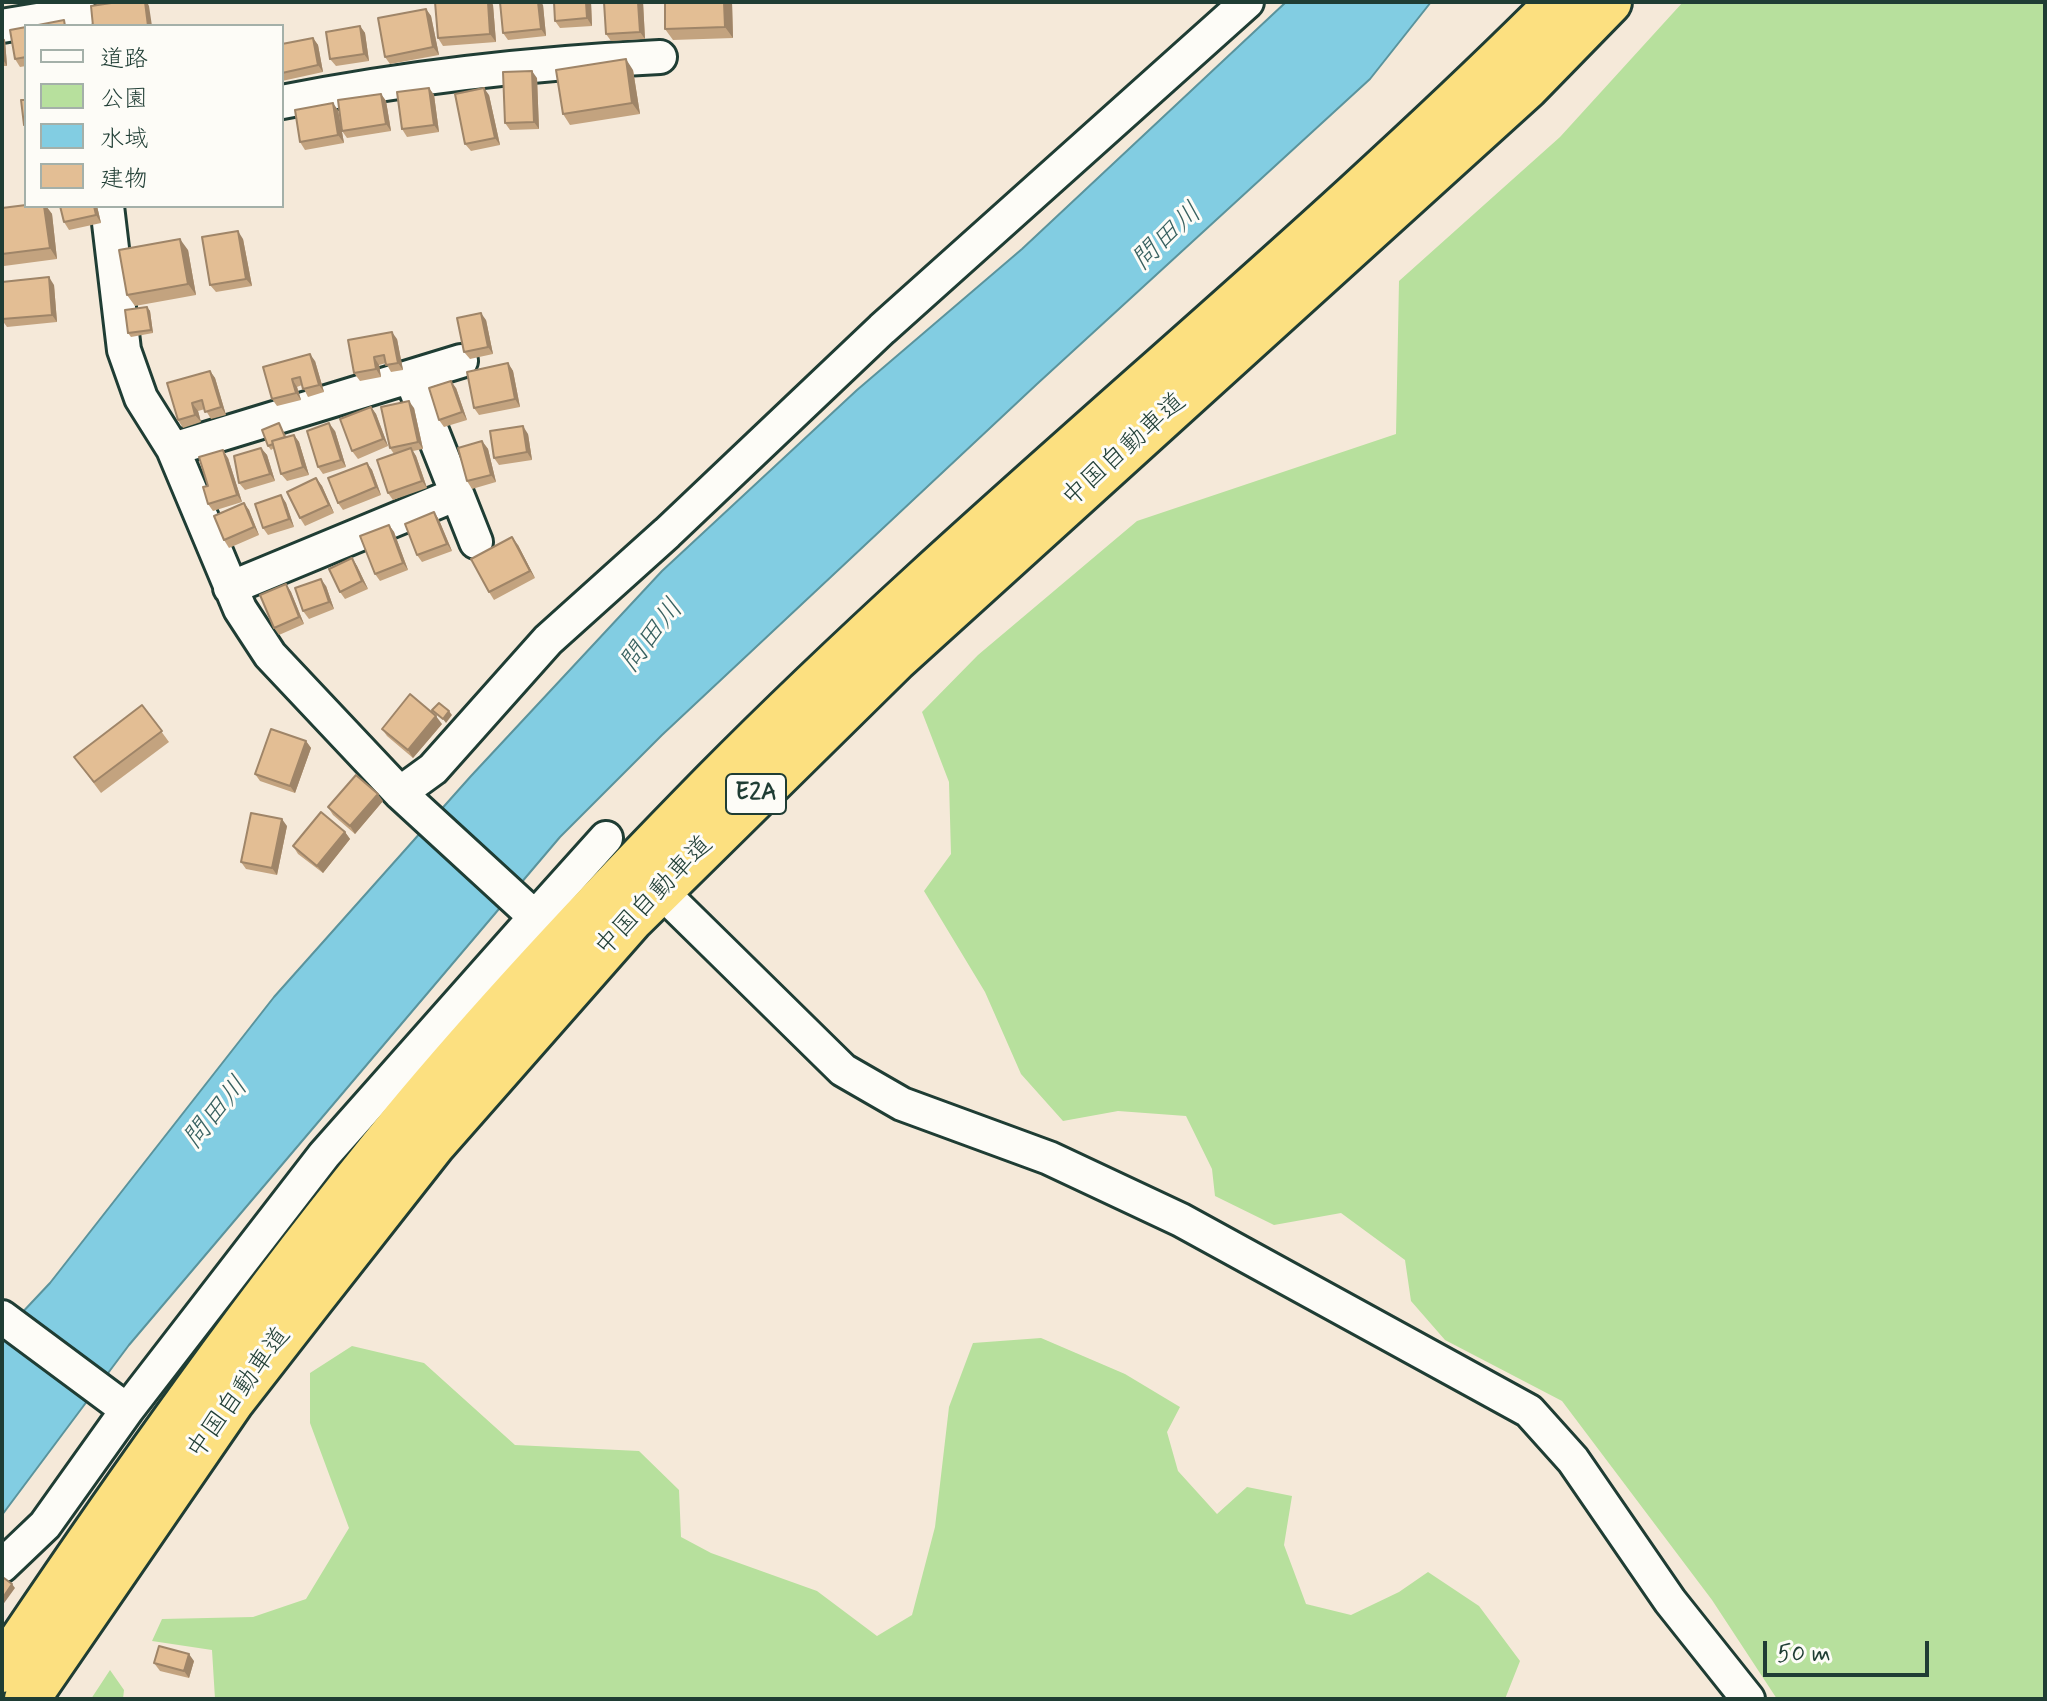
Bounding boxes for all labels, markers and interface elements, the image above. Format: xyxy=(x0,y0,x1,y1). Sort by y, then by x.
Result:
legend xyxy=(24,24,284,208)
text: 道路 xyxy=(100,44,148,75)
text: 公園 xyxy=(100,84,148,115)
text: 水域 xyxy=(100,124,148,155)
text: 建物 xyxy=(100,164,148,195)
water label: 問田川 xyxy=(1126,197,1210,279)
street label: 中国自動車道 xyxy=(1057,387,1193,515)
water label: 問田川 xyxy=(614,594,692,680)
road number: E2A xyxy=(726,774,786,814)
street label: 中国自動車道 xyxy=(590,830,720,964)
water label: 問田川 xyxy=(177,1071,257,1157)
street label: 中国自動車道 xyxy=(182,1322,298,1466)
scale bar xyxy=(1767,1625,1933,1675)
text: 50 m xyxy=(1777,1639,1831,1670)

